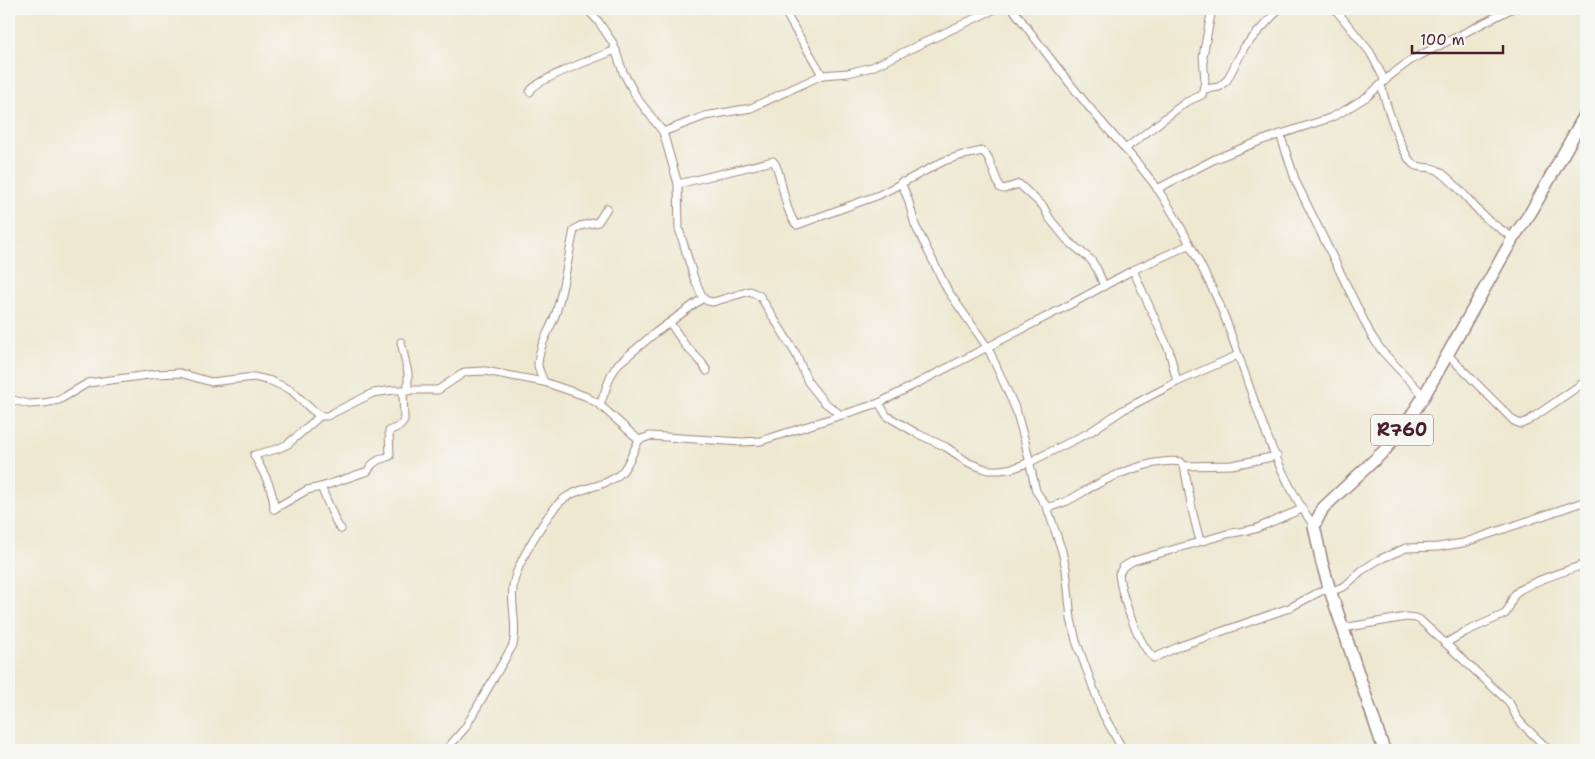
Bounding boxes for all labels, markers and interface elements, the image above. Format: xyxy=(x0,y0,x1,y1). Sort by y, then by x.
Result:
scale bar xyxy=(1412,22,1504,54)
text: 100 m xyxy=(1420,30,1465,50)
road number: R760 xyxy=(1371,414,1433,446)

